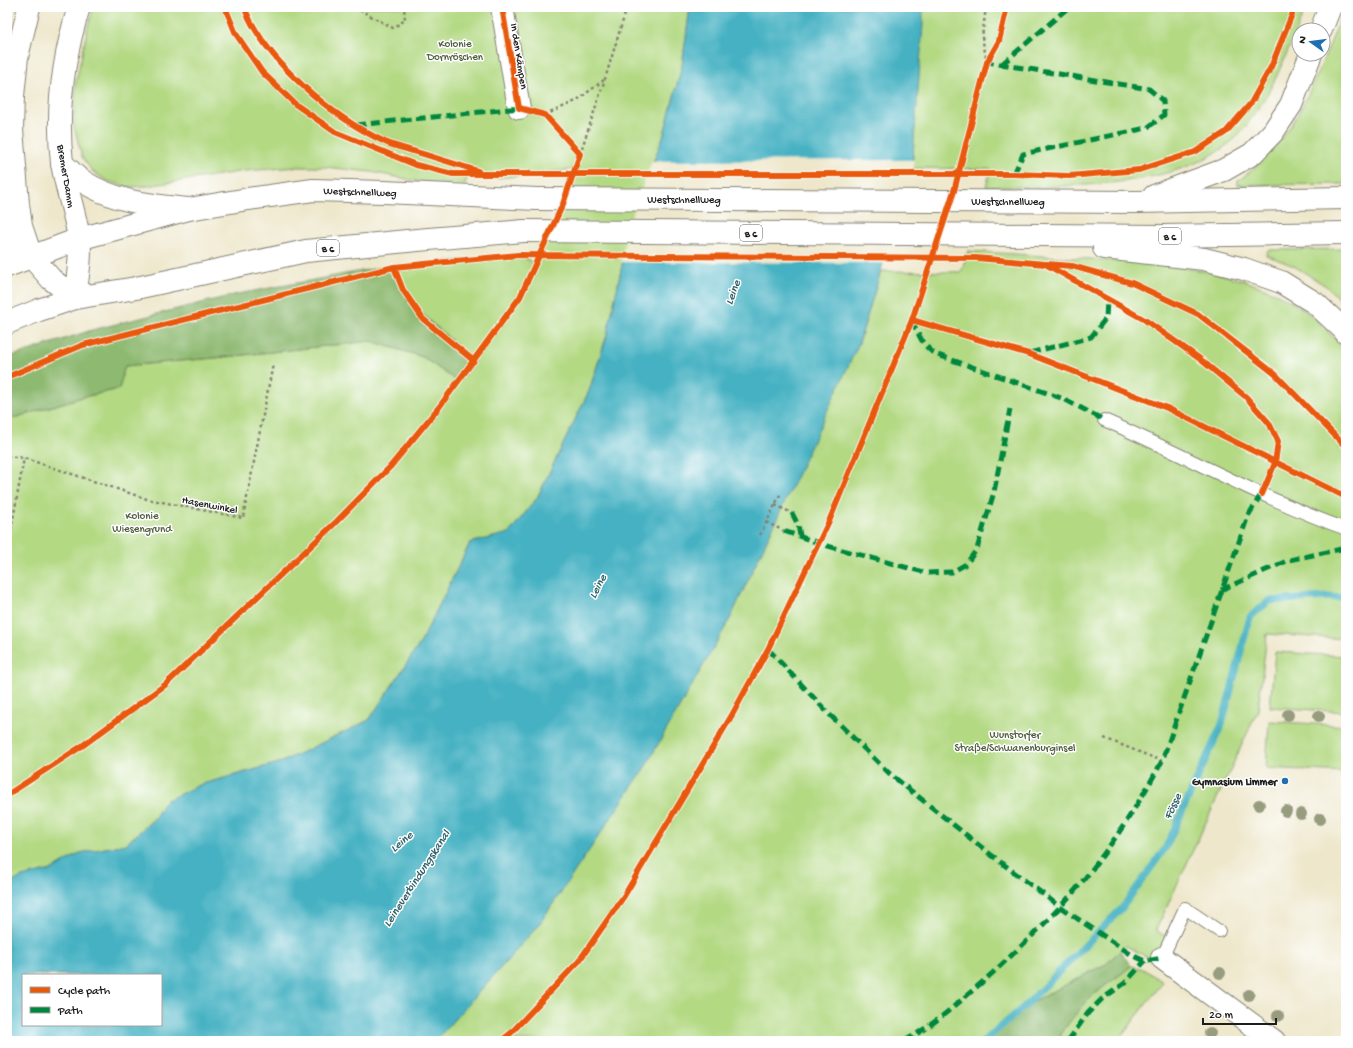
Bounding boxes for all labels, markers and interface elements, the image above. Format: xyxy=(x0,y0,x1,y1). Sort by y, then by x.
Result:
street label: In den Kämpen xyxy=(507,22,529,91)
north arrow xyxy=(1291,22,1331,62)
text: N xyxy=(1297,35,1310,45)
park label: Kolonie Dornröschen xyxy=(426,39,484,64)
street label: Bremer Damm xyxy=(53,143,77,209)
street label: Westschnellweg xyxy=(323,186,397,200)
street label: Westschnellweg xyxy=(647,195,721,207)
street label: Westschnellweg xyxy=(971,197,1045,209)
road number: B 6 xyxy=(740,225,762,241)
road number: B 6 xyxy=(1159,228,1181,244)
road number: B 6 xyxy=(317,240,339,256)
water label: Leine xyxy=(723,278,745,307)
street label: Hasenwinkel xyxy=(181,495,239,517)
park label: Kolonie Wiesengrund xyxy=(112,511,173,536)
water label: Leine xyxy=(587,572,611,601)
park label: Wunstorfer Straße/Schwanenburginsel xyxy=(955,729,1076,755)
marker: Gymnasium Limmer xyxy=(1280,776,1290,786)
place label: Gymnasium Limmer xyxy=(1192,777,1278,789)
water label: Fösse xyxy=(1162,791,1186,822)
water label: Leineverbindungskanal xyxy=(381,827,455,930)
water label: Leine xyxy=(388,829,417,856)
legend xyxy=(22,974,162,1026)
text: Cycle path xyxy=(58,985,111,999)
scale bar xyxy=(1203,1000,1276,1026)
text: Path xyxy=(57,1005,83,1019)
text: 20 m xyxy=(1209,1009,1234,1023)

